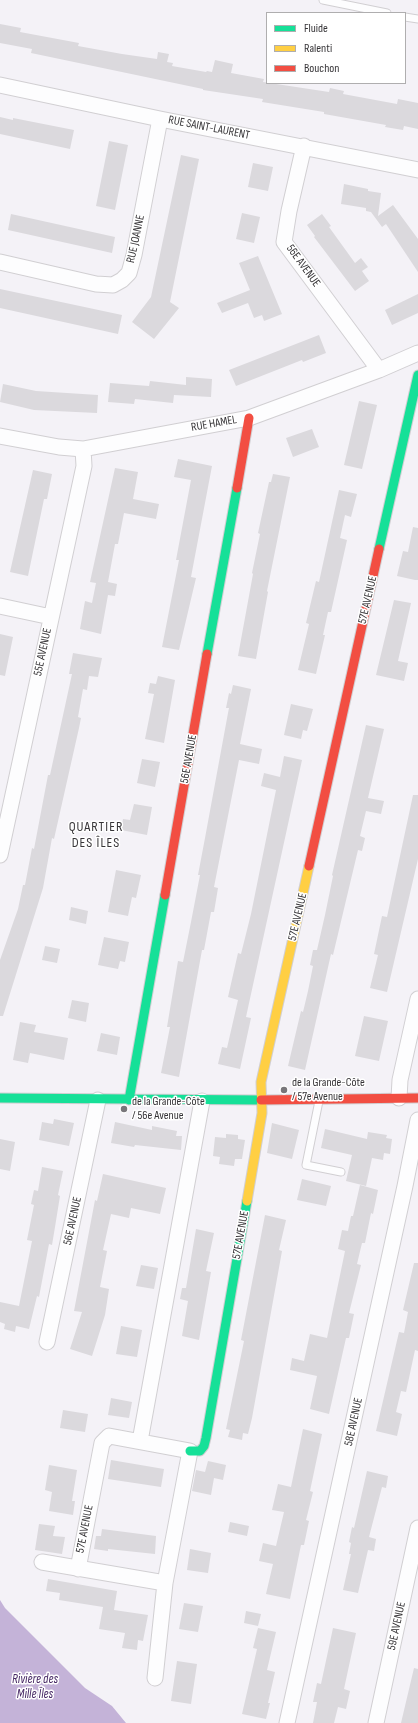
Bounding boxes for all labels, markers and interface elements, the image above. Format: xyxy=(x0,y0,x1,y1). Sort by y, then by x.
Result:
legend xyxy=(266,12,406,84)
text: Fluide xyxy=(304,21,328,36)
text: Ralenti xyxy=(304,41,332,56)
text: Bouchon xyxy=(304,61,339,76)
street label: RUE SAINT-LAURENT xyxy=(167,113,251,143)
street label: RUE JOANNE xyxy=(124,214,148,264)
street label: 56E AVENUE xyxy=(283,242,323,290)
street label: RUE HAMEL xyxy=(190,413,238,435)
street label: 57E AVENUE xyxy=(356,575,380,625)
street label: 55E AVENUE xyxy=(31,627,55,677)
street label: 56E AVENUE xyxy=(178,734,200,784)
district label: QUARTIER DES ÎLES xyxy=(69,819,123,852)
street label: 57E AVENUE xyxy=(286,892,310,942)
place label: de la Grande-Côte / 57e Avenue xyxy=(292,1076,365,1104)
marker: de la Grande-Côte / 57e Avenue xyxy=(279,1085,289,1095)
place label: de la Grande-Côte / 56e Avenue xyxy=(132,1095,205,1123)
marker: de la Grande-Côte / 56e Avenue xyxy=(119,1104,129,1114)
street label: 56E AVENUE xyxy=(61,1196,85,1246)
street label: 57E AVENUE xyxy=(230,1210,252,1260)
street label: 58E AVENUE xyxy=(342,1397,366,1447)
street label: 57E AVENUE xyxy=(73,1504,97,1554)
street label: 59E AVENUE xyxy=(385,1600,409,1652)
water label: Rivière des Mille Îles xyxy=(12,1672,58,1703)

